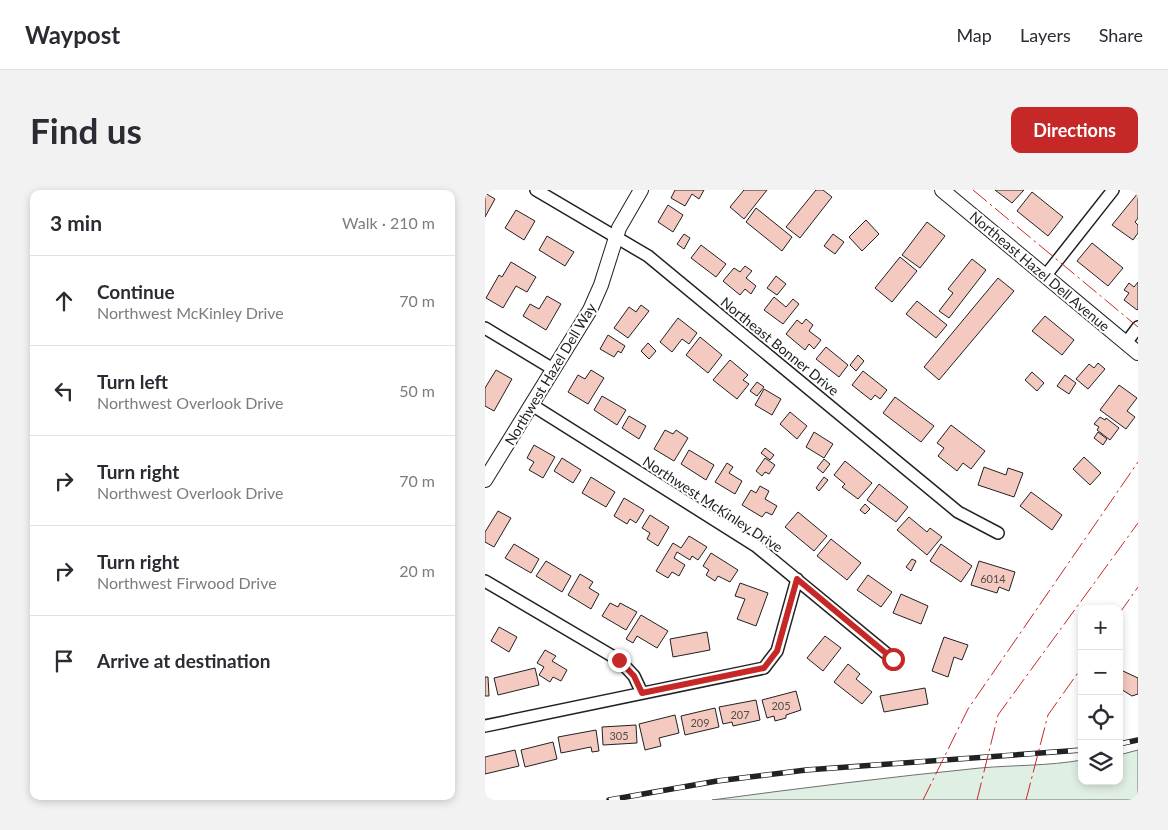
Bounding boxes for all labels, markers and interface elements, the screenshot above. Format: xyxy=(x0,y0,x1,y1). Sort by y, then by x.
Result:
text: Waypost xyxy=(25,20,120,49)
text: Map xyxy=(956,24,992,46)
text: Layers xyxy=(1020,24,1071,46)
text: Share xyxy=(1099,24,1143,46)
button: Directions xyxy=(1011,107,1138,153)
text: Find us xyxy=(30,109,142,151)
street label: Northeast Hazel Dell Avenue xyxy=(967,208,1113,334)
text: 3 min xyxy=(50,210,102,235)
text: Walk · 210 m xyxy=(342,213,435,232)
text: Continue xyxy=(97,280,175,303)
icon: ahead xyxy=(50,287,78,315)
text: 70 m xyxy=(399,291,435,310)
street label: Northeast Bonner Drive xyxy=(718,293,842,399)
street label: Northwest Hazel Dell Way xyxy=(501,299,600,448)
text: Northwest McKinley Drive xyxy=(97,303,284,322)
text: Turn left xyxy=(97,370,168,393)
icon: left xyxy=(50,377,78,405)
text: 50 m xyxy=(399,381,435,400)
text: Northwest Overlook Drive xyxy=(97,393,284,412)
street label: Northwest McKinley Drive xyxy=(640,452,786,556)
text: Turn right xyxy=(97,460,179,483)
icon: right xyxy=(50,467,78,495)
text: 70 m xyxy=(399,471,435,490)
text: Northwest Overlook Drive xyxy=(97,483,284,502)
text: Turn right xyxy=(97,550,179,573)
icon: right xyxy=(50,557,78,585)
text: 20 m xyxy=(399,561,435,580)
house number: 6014 xyxy=(980,572,1006,585)
text: Northwest Firwood Drive xyxy=(97,573,277,592)
map controls xyxy=(1078,605,1123,785)
button: + xyxy=(1078,605,1123,650)
icon: arrive xyxy=(50,647,78,675)
route start xyxy=(882,648,905,671)
text: Arrive at destination xyxy=(97,649,270,672)
route end xyxy=(608,649,631,672)
button: − xyxy=(1078,650,1123,695)
button: locate xyxy=(1078,695,1123,740)
house number: 205 xyxy=(771,699,791,712)
house number: 207 xyxy=(730,708,750,721)
house number: 209 xyxy=(690,716,710,729)
house number: 305 xyxy=(609,729,629,742)
button: layers xyxy=(1078,740,1123,785)

